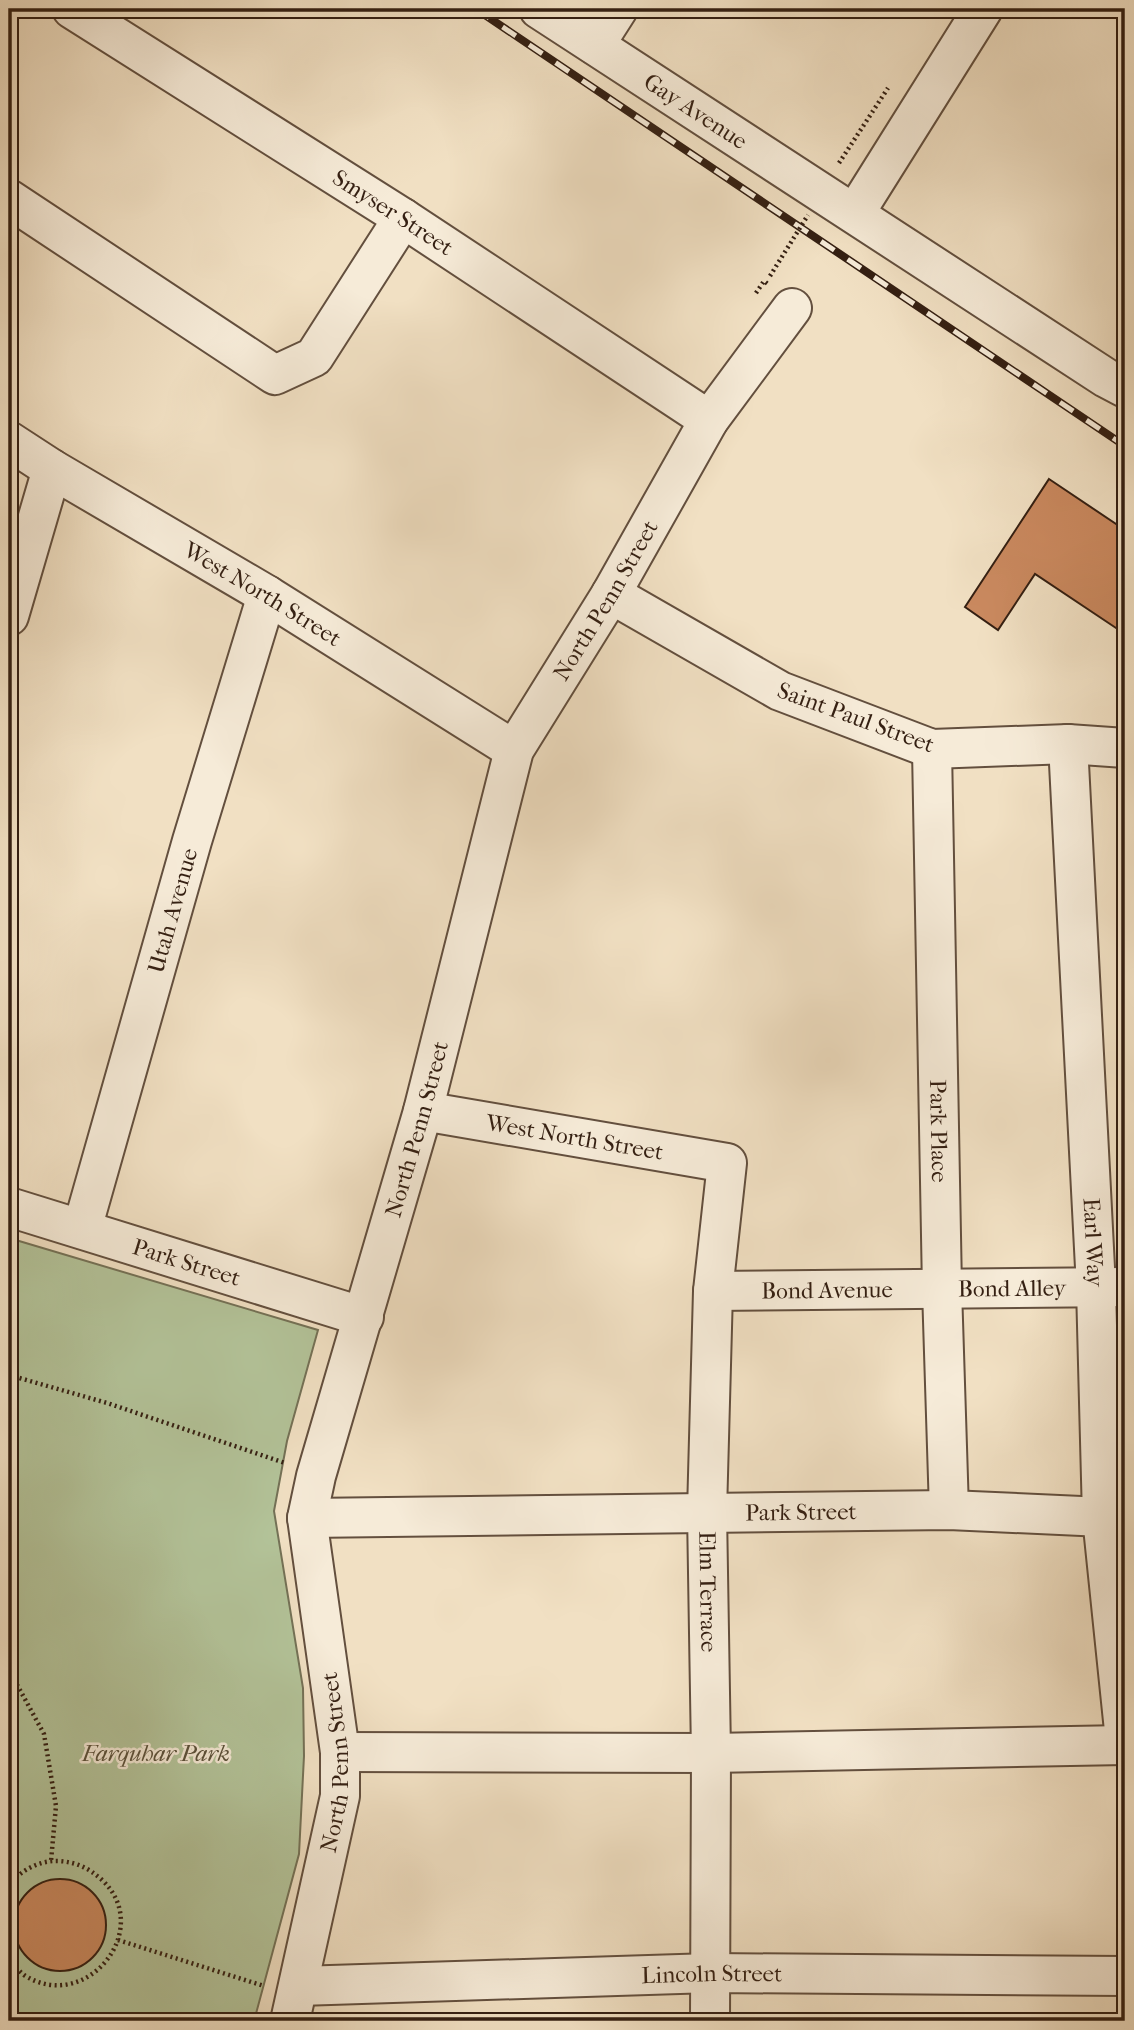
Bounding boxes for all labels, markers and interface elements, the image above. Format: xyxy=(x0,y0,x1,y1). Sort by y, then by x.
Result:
street label: Gay Avenue xyxy=(639,68,752,155)
street label: Smyser Street xyxy=(328,164,458,261)
street label: North Penn Street xyxy=(548,516,664,685)
street label: West North Street xyxy=(178,536,346,652)
street label: Saint Paul Street xyxy=(774,677,938,758)
street label: Utah Avenue xyxy=(142,845,203,976)
street label: North Penn Street xyxy=(380,1038,454,1220)
street label: Park Place xyxy=(924,1079,953,1183)
street label: West North Street xyxy=(483,1109,665,1166)
street label: Earl Way xyxy=(1077,1197,1109,1288)
street label: Park Street xyxy=(129,1233,244,1292)
street label: Bond Alley xyxy=(958,1275,1067,1303)
street label: Bond Avenue xyxy=(761,1276,893,1305)
street label: Park Street xyxy=(745,1498,857,1527)
street label: Elm Terrace xyxy=(693,1531,722,1653)
street label: North Penn Street xyxy=(315,1670,354,1855)
park label: Farquhar Park xyxy=(81,1740,230,1767)
street label: Lincoln Street xyxy=(641,1960,782,1989)

